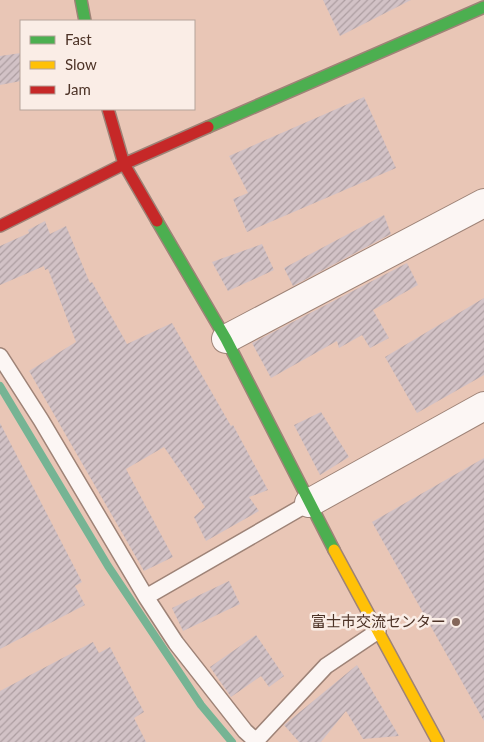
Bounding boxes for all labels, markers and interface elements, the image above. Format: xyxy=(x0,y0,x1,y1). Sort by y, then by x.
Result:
legend xyxy=(20,20,195,110)
text: Fast xyxy=(65,30,92,48)
text: Slow xyxy=(65,55,97,73)
text: Jam xyxy=(65,80,91,98)
place label: 富士市交流センター xyxy=(311,612,446,630)
marker: 富士市交流センター xyxy=(450,616,462,628)

